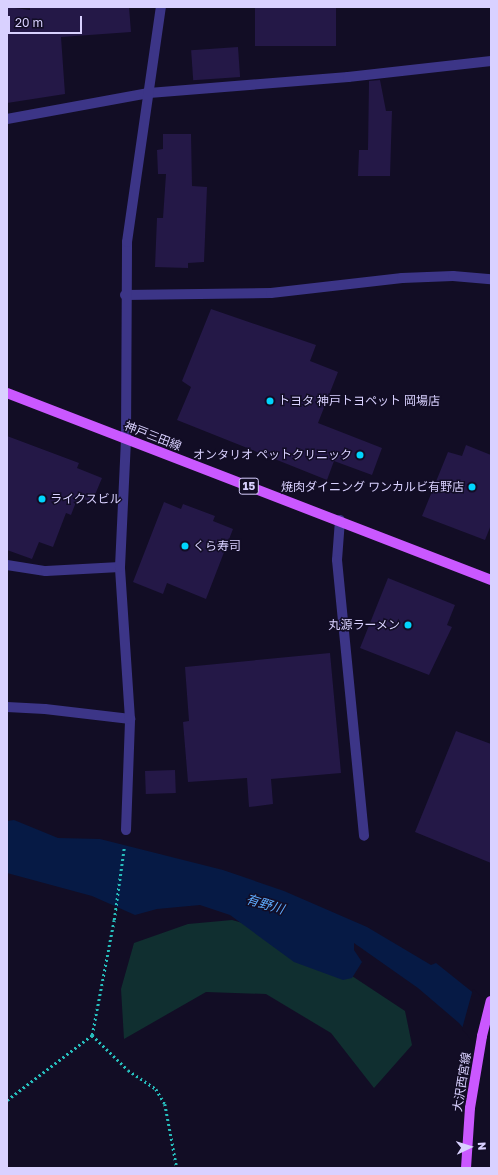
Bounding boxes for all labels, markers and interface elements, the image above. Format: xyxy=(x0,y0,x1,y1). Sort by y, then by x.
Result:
scale bar xyxy=(10,8,84,34)
text: 20 m xyxy=(15,15,43,30)
place label: トヨタ 神戸トヨペット 岡場店 xyxy=(278,394,440,408)
marker: トヨタ 神戸トヨペット 岡場店 xyxy=(265,396,275,406)
street label: 神戸三田線 xyxy=(122,419,184,453)
place label: オンタリオ ペットクリニック xyxy=(193,448,352,462)
marker: オンタリオ ペットクリニック xyxy=(355,450,365,460)
road number: 15 xyxy=(238,477,260,495)
place label: 焼肉ダイニング ワンカルビ有野店 xyxy=(281,480,464,494)
marker: 焼肉ダイニング ワンカルビ有野店 xyxy=(467,482,477,492)
place label: ライクスビル xyxy=(50,492,122,506)
marker: ライクスビル xyxy=(37,494,47,504)
place label: くら寿司 xyxy=(193,539,241,553)
marker: くら寿司 xyxy=(180,541,190,551)
place label: 丸源ラーメン xyxy=(328,618,400,632)
marker: 丸源ラーメン xyxy=(403,620,413,630)
water label: 有野川 xyxy=(244,891,286,917)
street label: 大沢西宮線 xyxy=(450,1051,474,1113)
north arrow xyxy=(450,1127,490,1167)
text: N xyxy=(476,1141,489,1151)

